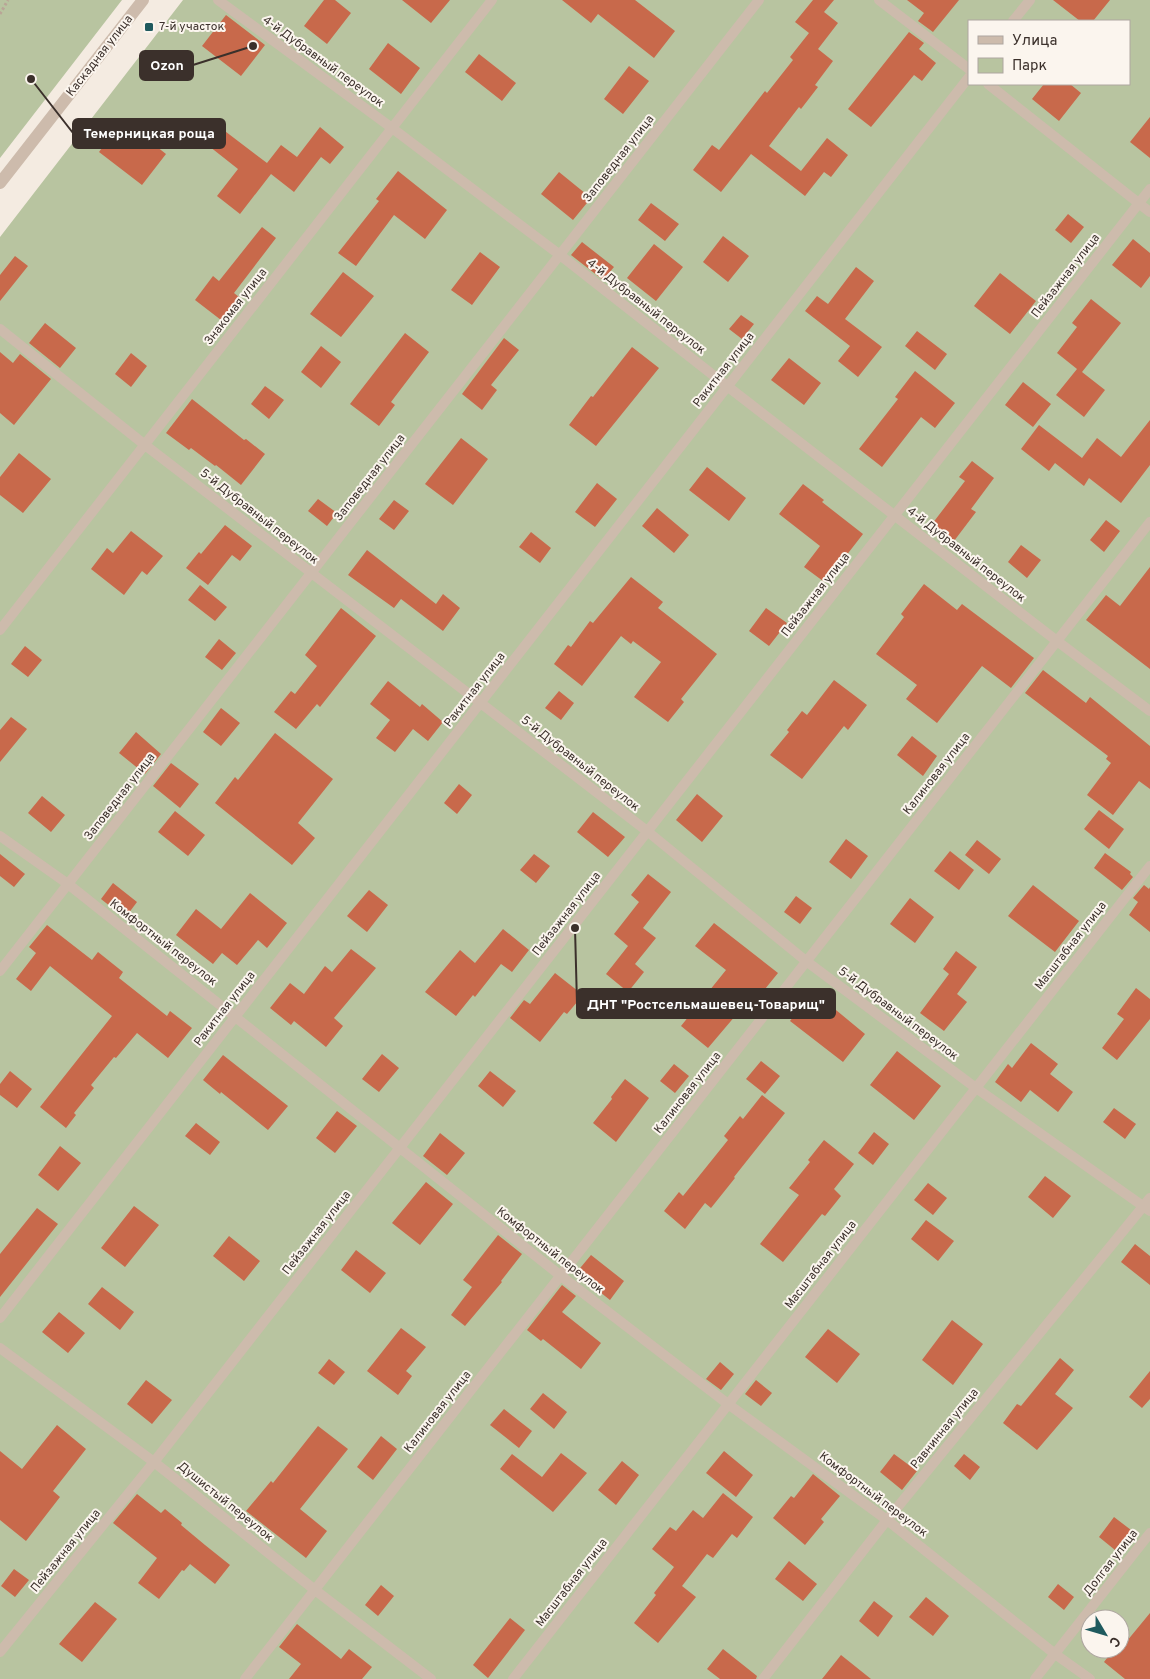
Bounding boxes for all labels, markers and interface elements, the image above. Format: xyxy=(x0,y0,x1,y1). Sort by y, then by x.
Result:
street label: Каскадная улица xyxy=(63,12,137,100)
street label: 4-й Дубравный переулок xyxy=(259,13,387,112)
place label: 7-й участок xyxy=(159,19,225,35)
legend xyxy=(968,20,1130,85)
marker: 7-й участок xyxy=(143,21,155,33)
text: Улица xyxy=(1012,32,1057,51)
callout: Ozon xyxy=(140,51,193,80)
text: Парк xyxy=(1012,57,1047,76)
text: Ozon xyxy=(150,58,184,75)
street label: Заповедная улица xyxy=(580,112,658,206)
callout: Темерницкая роща xyxy=(73,119,225,148)
text: Темерницкая роща xyxy=(83,126,215,143)
street label: Пейзажная улица xyxy=(1028,231,1104,321)
street label: 4-й Дубравный переулок xyxy=(583,256,709,358)
street label: Знакомая улица xyxy=(201,265,271,349)
street label: Ракитная улица xyxy=(690,329,758,411)
street label: Заповедная улица xyxy=(331,431,409,525)
street label: 5-й Дубравный переулок xyxy=(196,466,322,568)
street label: 4-й Дубравный переулок xyxy=(903,504,1029,606)
street label: Пейзажная улица xyxy=(778,550,854,640)
street label: Ракитная улица xyxy=(441,649,509,731)
street label: 5-й Дубравный переулок xyxy=(517,713,643,815)
street label: Калиновая улица xyxy=(900,730,974,818)
street label: Заповедная улица xyxy=(81,750,159,844)
street label: Пейзажная улица xyxy=(529,869,605,959)
street label: Комфортный переулок xyxy=(106,896,220,990)
street label: Масштабная улица xyxy=(1032,899,1110,993)
street label: 5-й Дубравный переулок xyxy=(835,964,961,1064)
street label: Ракитная улица xyxy=(191,968,259,1050)
callout: ДНТ "Ростсельмашевец-Товарищ" xyxy=(577,989,835,1018)
text: ДНТ "Ростсельмашевец-Товарищ" xyxy=(587,997,825,1014)
street label: Калиновая улица xyxy=(651,1049,725,1137)
street label: Пейзажная улица xyxy=(279,1188,355,1278)
street label: Комфортный переулок xyxy=(493,1204,607,1298)
street label: Масштабная улица xyxy=(782,1218,860,1312)
street label: Калиновая улица xyxy=(401,1368,475,1456)
street label: Равнинная улица xyxy=(907,1385,983,1473)
street label: Комфортный переулок xyxy=(815,1449,931,1541)
street label: Душистый переулок xyxy=(174,1458,276,1546)
street label: Пейзажная улица xyxy=(27,1506,105,1596)
street label: Долгая улица xyxy=(1080,1527,1142,1599)
street label: Масштабная улица xyxy=(533,1536,611,1630)
north arrow xyxy=(1080,1609,1130,1659)
text: С xyxy=(1105,1632,1124,1650)

